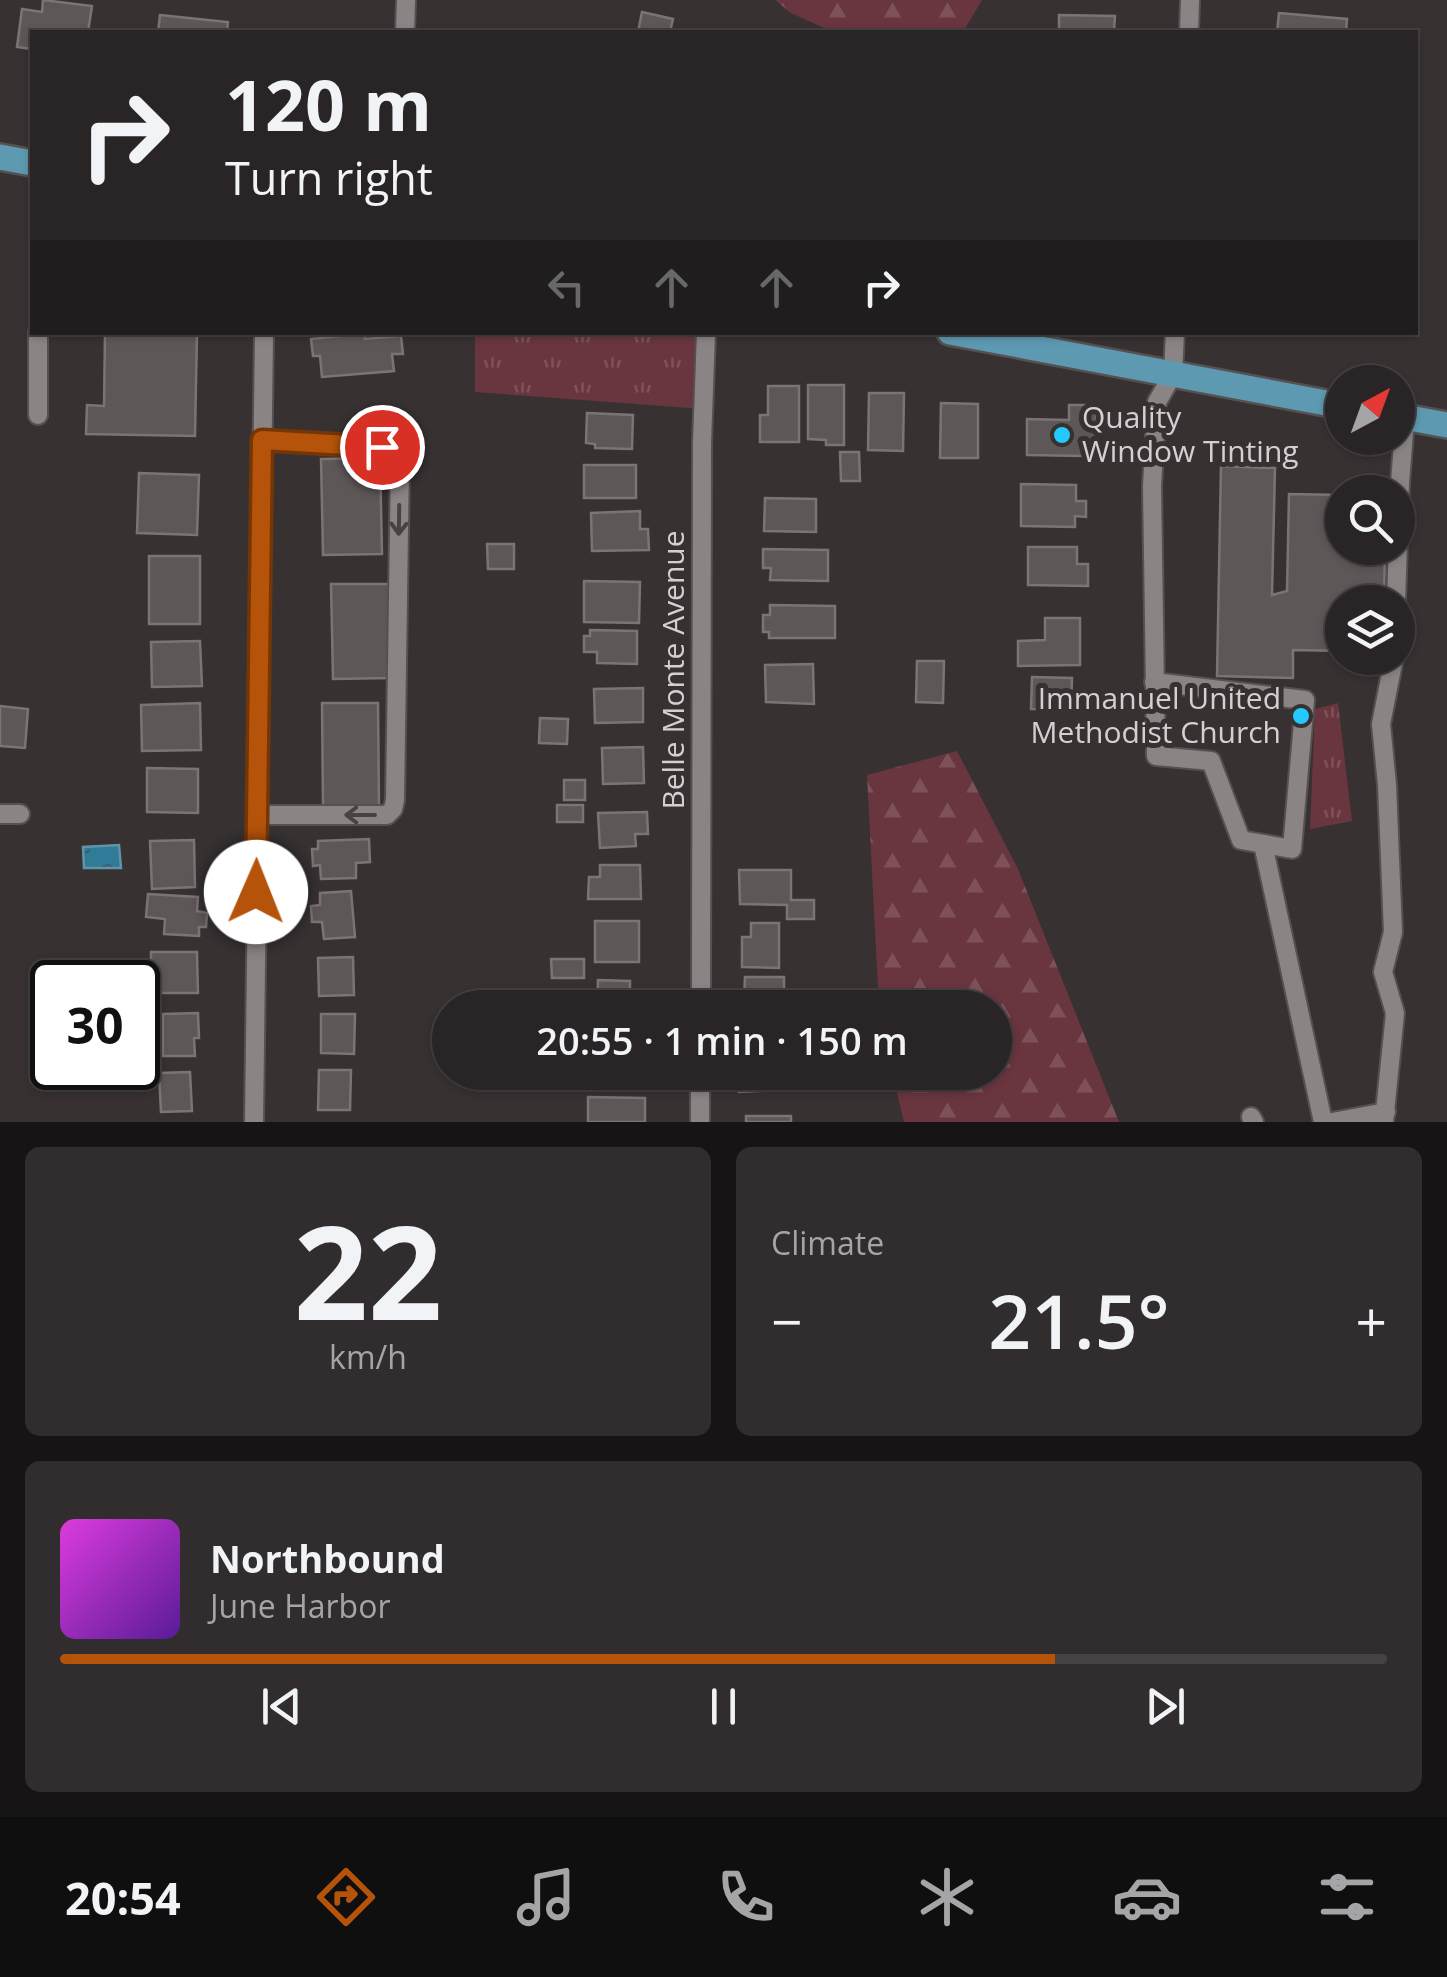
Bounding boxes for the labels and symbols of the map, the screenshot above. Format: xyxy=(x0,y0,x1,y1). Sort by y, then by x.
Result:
north arrow xyxy=(1325,365,1415,455)
place label: Quality Window Tinting xyxy=(1082,396,1299,471)
pin xyxy=(340,405,425,490)
marker: Quality Window Tinting xyxy=(1051,424,1073,446)
one-way arrow xyxy=(390,504,408,536)
street label: Belle Monte Avenue xyxy=(652,530,693,810)
place label: Immanuel United Methodist Church xyxy=(1031,677,1281,752)
marker: Immanuel United Methodist Church xyxy=(1290,705,1312,727)
one-way arrow xyxy=(344,806,376,824)
position arrow xyxy=(204,840,308,944)
speed limit sign: 30 xyxy=(30,960,160,1090)

